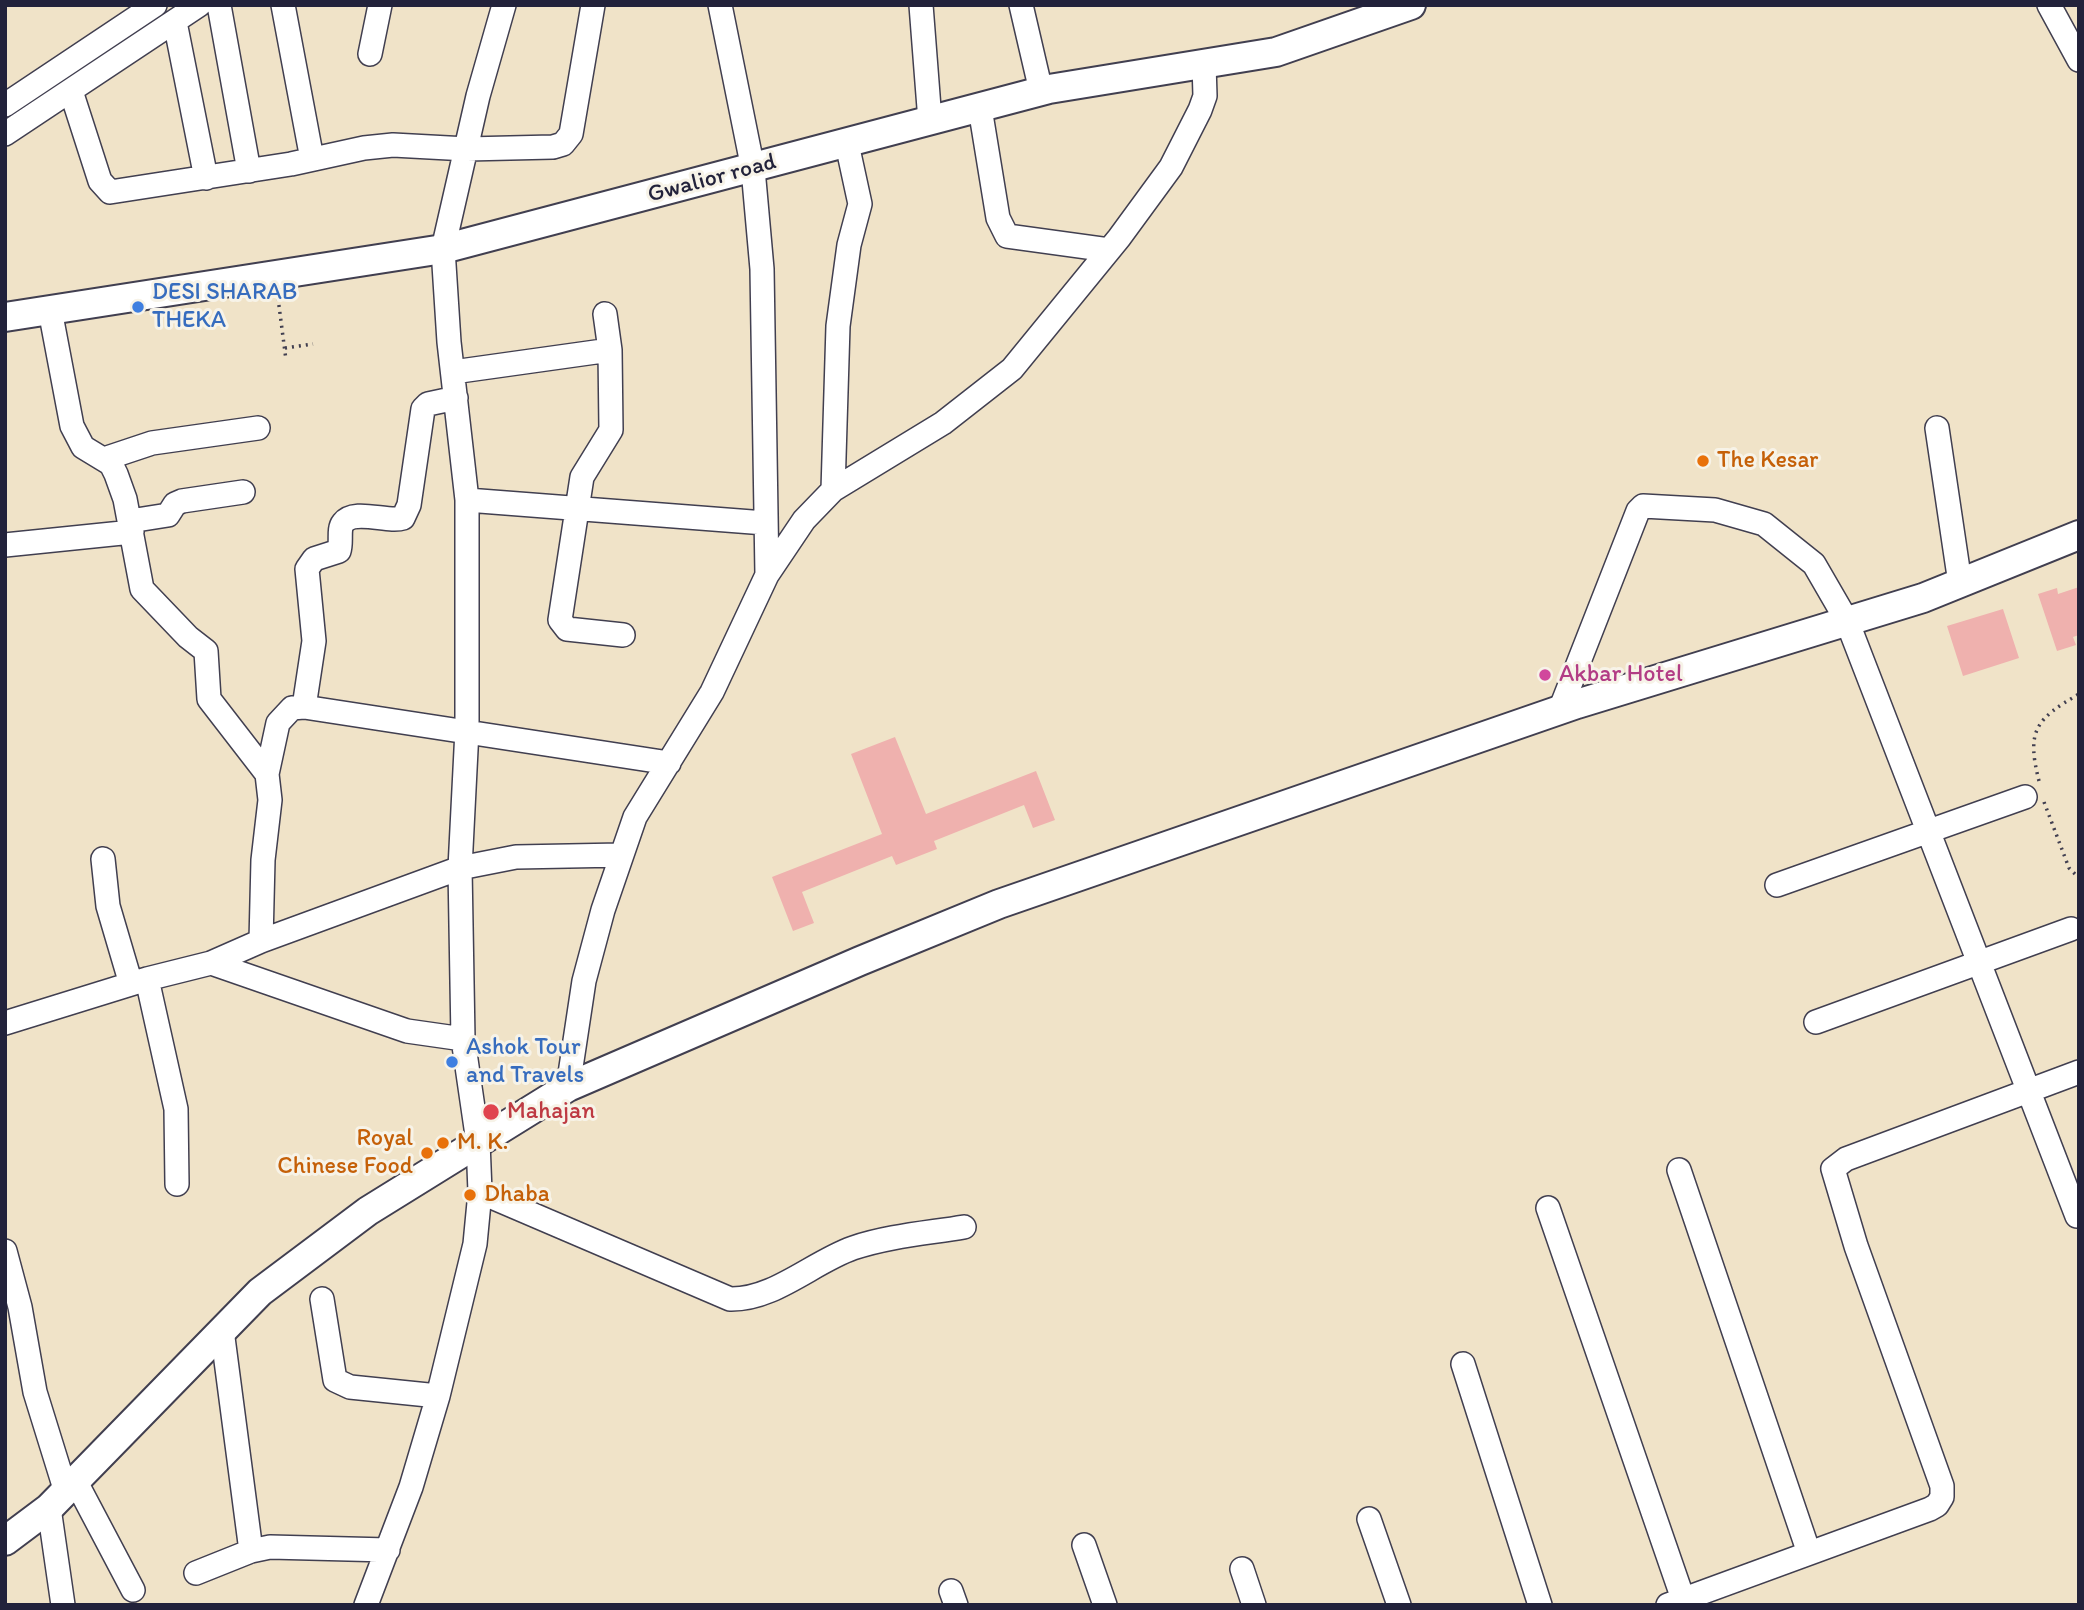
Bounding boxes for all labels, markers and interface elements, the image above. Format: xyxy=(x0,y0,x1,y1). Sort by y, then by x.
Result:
street label: Gwalior road xyxy=(645,148,779,210)
place label: DESI SHARAB THEKA xyxy=(152,279,297,335)
marker: DESI SHARAB THEKA xyxy=(130,299,146,315)
place label: The Kesar xyxy=(1717,447,1818,475)
marker: The Kesar xyxy=(1695,453,1711,469)
place label: Akbar Hotel xyxy=(1559,661,1683,689)
marker: Akbar Hotel xyxy=(1537,667,1553,683)
place label: Ashok Tour and Travels xyxy=(466,1034,584,1090)
marker: Ashok Tour and Travels xyxy=(444,1054,460,1070)
place label: Mahajan xyxy=(507,1098,595,1126)
marker: Mahajan xyxy=(481,1102,501,1122)
place label: Royal Chinese Food xyxy=(277,1125,413,1181)
place label: M. K. xyxy=(457,1129,508,1157)
marker: M. K. xyxy=(435,1135,451,1151)
marker: Royal Chinese Food xyxy=(419,1145,435,1161)
place label: Dhaba xyxy=(484,1181,550,1209)
marker: Dhaba xyxy=(462,1187,478,1203)

